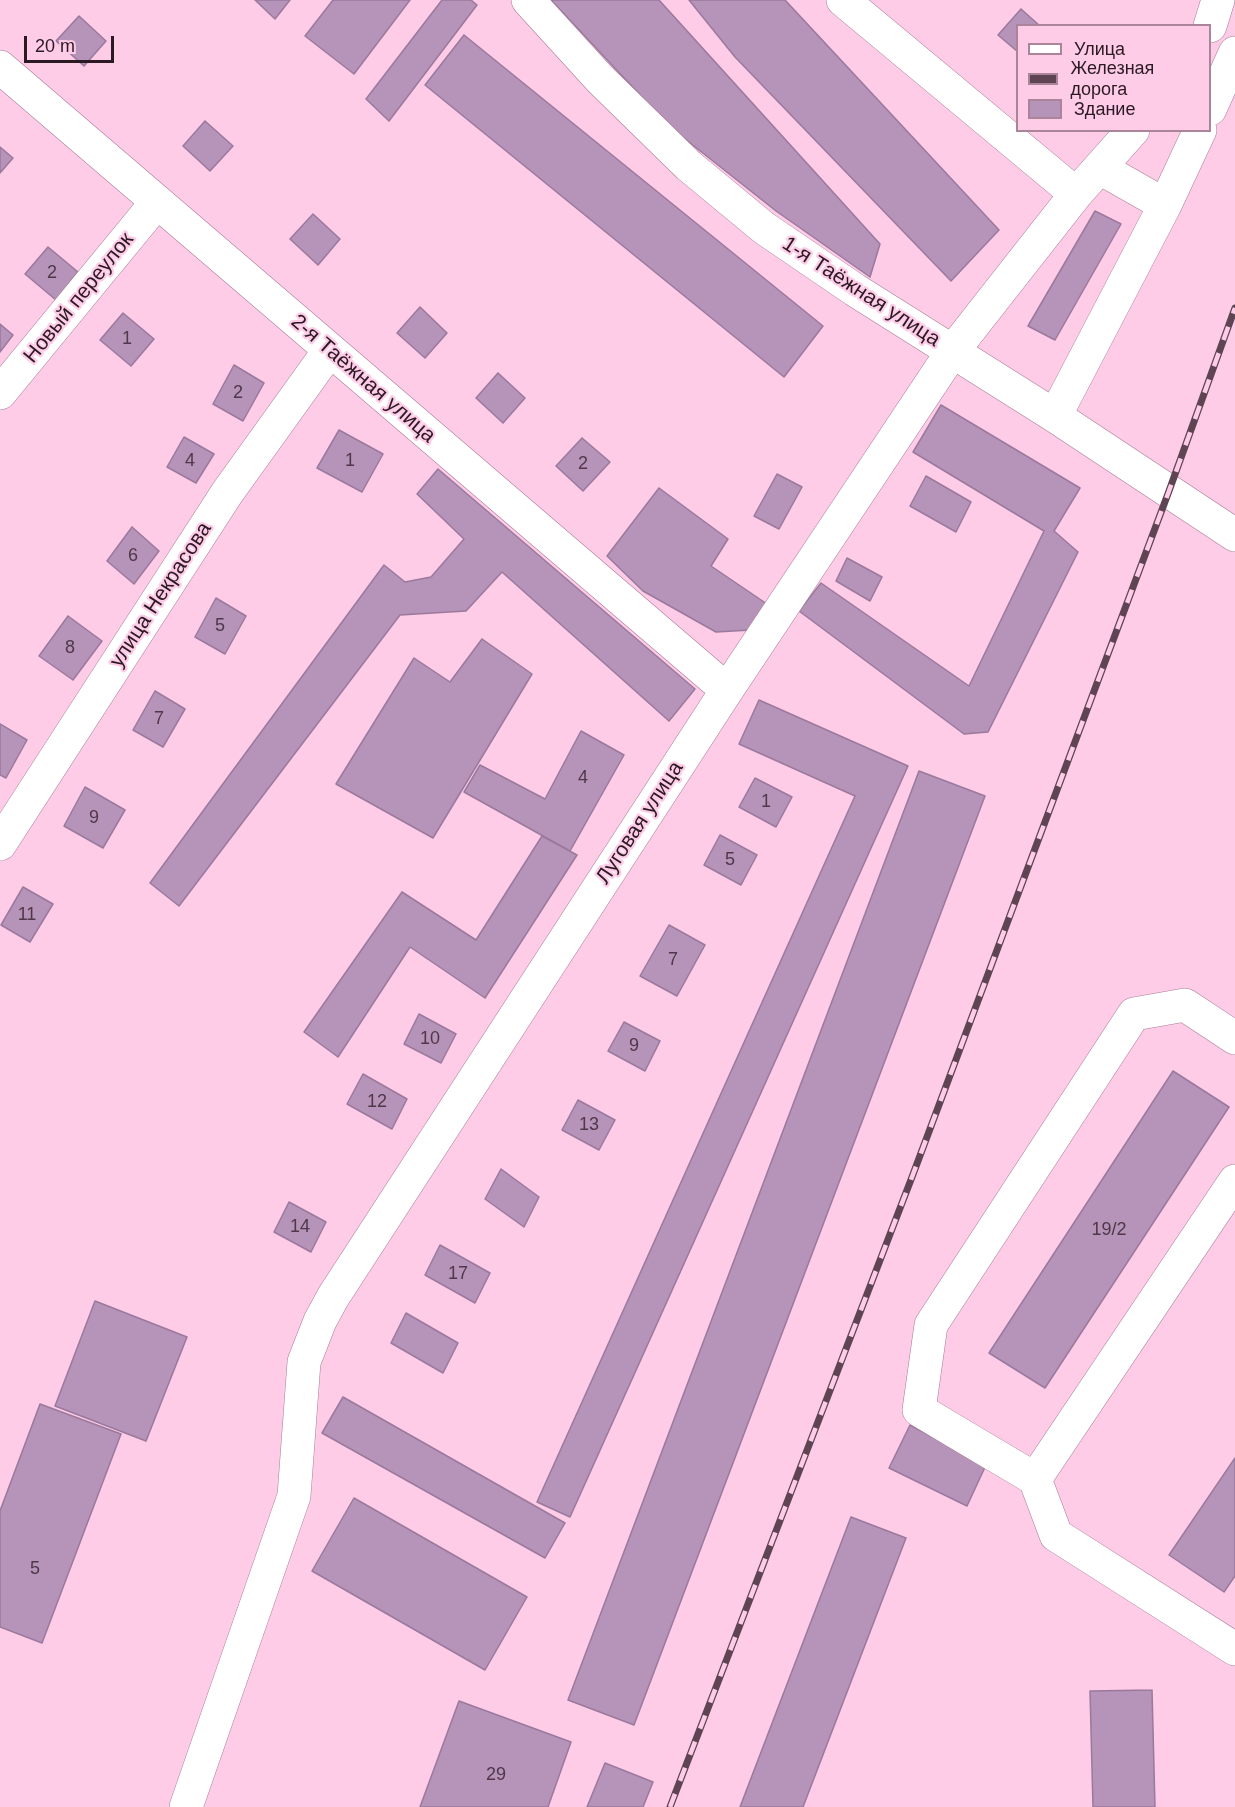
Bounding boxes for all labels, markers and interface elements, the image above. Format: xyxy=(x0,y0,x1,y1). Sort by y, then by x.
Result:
scale bar xyxy=(27,24,117,62)
legend xyxy=(1016,24,1211,132)
text: 20 m xyxy=(35,36,75,56)
text: Улица xyxy=(1074,39,1125,59)
text: Железная дорога xyxy=(1070,58,1154,99)
text: Здание xyxy=(1074,99,1135,119)
street label: Новый переулок xyxy=(19,228,139,368)
street label: 1-я Таёжная улица xyxy=(777,231,945,353)
house number: 2 xyxy=(47,262,57,284)
street label: 2-я Таёжная улица xyxy=(286,309,440,449)
house number: 1 xyxy=(122,328,132,350)
house number: 2 xyxy=(233,382,243,404)
house number: 4 xyxy=(185,450,195,472)
house number: 1 xyxy=(345,450,355,472)
house number: 2 xyxy=(578,453,588,475)
street label: улица Некрасова xyxy=(105,518,217,672)
house number: 6 xyxy=(128,545,138,567)
house number: 5 xyxy=(215,615,225,637)
house number: 8 xyxy=(65,637,75,659)
house number: 7 xyxy=(154,708,164,730)
street label: Луговая улица xyxy=(591,757,689,889)
house number: 4 xyxy=(578,767,588,789)
house number: 1 xyxy=(761,791,771,813)
house number: 9 xyxy=(89,807,99,829)
house number: 5 xyxy=(725,849,735,871)
house number: 11 xyxy=(18,904,36,926)
house number: 7 xyxy=(668,949,678,971)
house number: 10 xyxy=(420,1028,440,1050)
house number: 9 xyxy=(629,1035,639,1057)
house number: 12 xyxy=(367,1091,387,1113)
house number: 13 xyxy=(579,1114,599,1136)
house number: 14 xyxy=(290,1216,310,1238)
house number: 19/2 xyxy=(1091,1219,1127,1241)
house number: 17 xyxy=(448,1263,468,1285)
house number: 5 xyxy=(30,1558,40,1580)
house number: 29 xyxy=(486,1764,506,1786)

